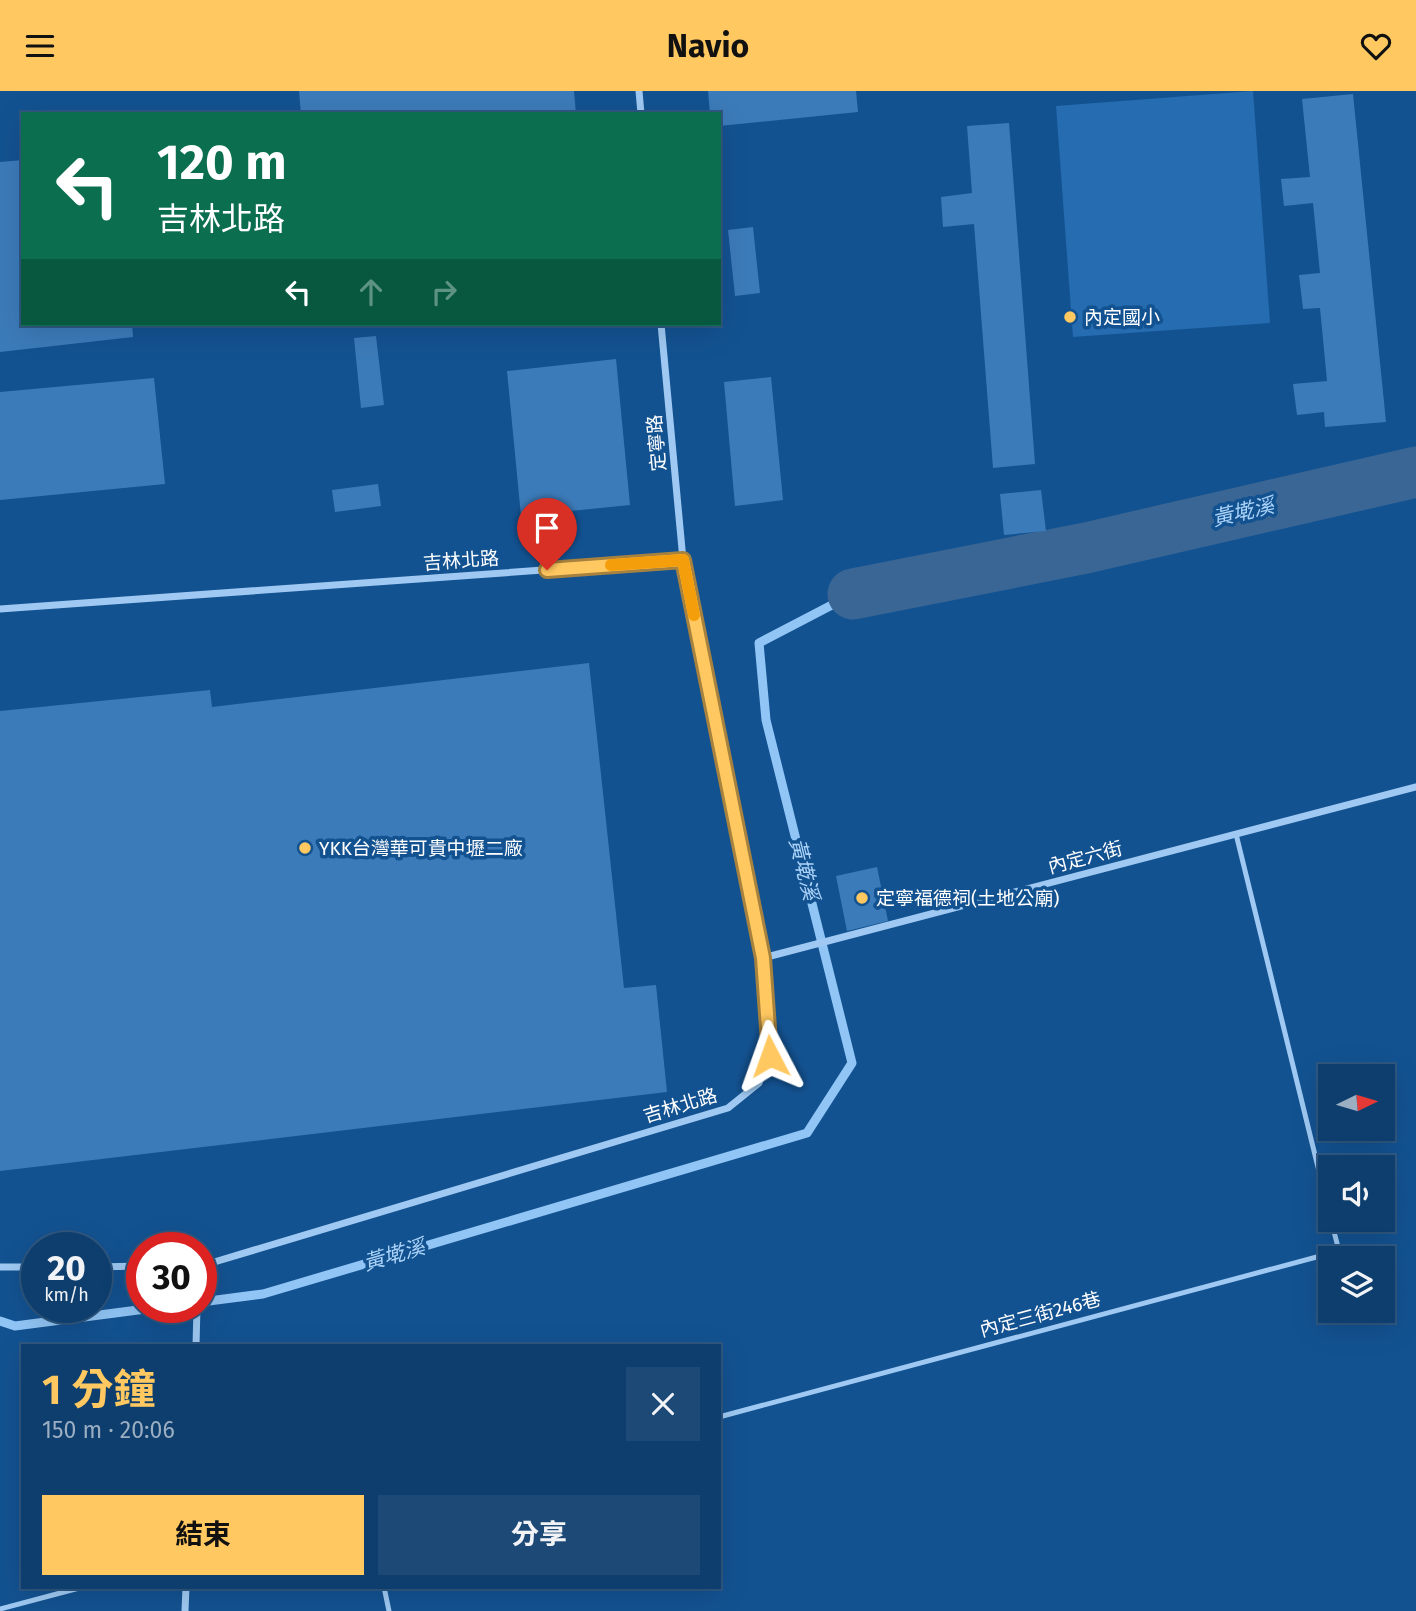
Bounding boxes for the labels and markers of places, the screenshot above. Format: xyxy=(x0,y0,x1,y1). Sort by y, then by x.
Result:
place label: 內定國小 xyxy=(1084,306,1160,329)
marker: 內定國小 xyxy=(1062,309,1078,325)
pin xyxy=(517,498,577,570)
place label: YKK台灣華可貴中壢二廠 xyxy=(319,837,523,860)
marker: YKK台灣華可貴中壢二廠 xyxy=(297,840,313,856)
place label: 定寧福德祠(土地公廟) xyxy=(876,887,1059,910)
marker: 定寧福德祠(土地公廟) xyxy=(854,890,870,906)

